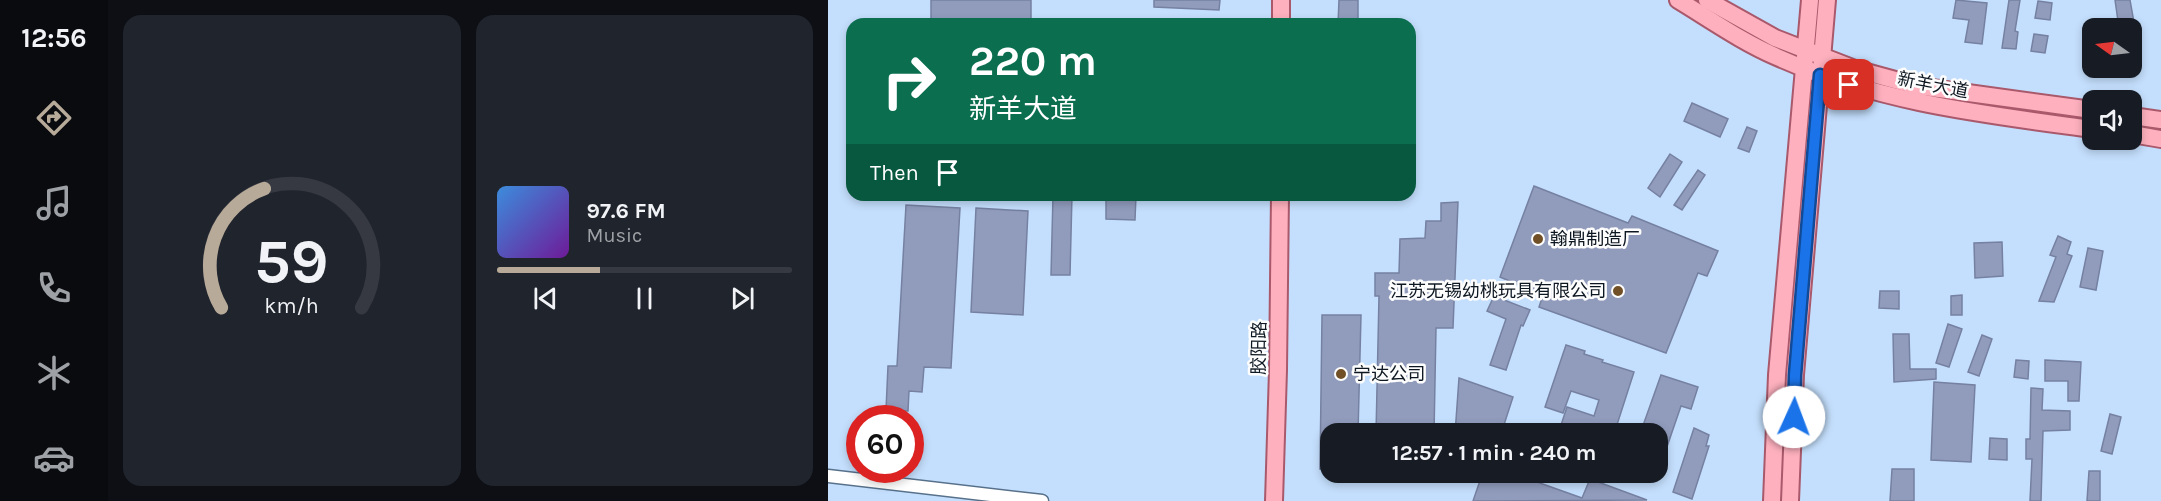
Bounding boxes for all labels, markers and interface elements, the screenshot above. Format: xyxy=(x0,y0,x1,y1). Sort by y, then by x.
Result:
north arrow xyxy=(2082,18,2142,78)
map controls xyxy=(2082,18,2142,150)
text: 12:56 xyxy=(21,22,87,54)
text: 220 m xyxy=(969,36,1097,86)
icon: right xyxy=(870,42,948,120)
pin xyxy=(1823,59,1874,110)
street label: 新羊大道 xyxy=(1896,67,1970,103)
icon: arrive xyxy=(1832,68,1865,101)
button: sound xyxy=(2082,90,2142,150)
text: 新羊大道 xyxy=(969,93,1077,125)
icon: directions xyxy=(33,97,75,139)
icon: arrive xyxy=(931,156,964,189)
text: Then xyxy=(870,160,919,186)
icon: music xyxy=(33,182,75,224)
text: 97.6 FM xyxy=(587,198,666,224)
text: Music xyxy=(587,224,642,247)
text: 59 xyxy=(255,225,329,298)
place label: 翰鼎制造厂 xyxy=(1550,228,1640,250)
marker: 翰鼎制造厂 xyxy=(1531,232,1545,246)
icon: phone xyxy=(33,267,75,309)
place label: 江苏无锡幼桃玩具有限公司 xyxy=(1390,280,1606,302)
icon: previous xyxy=(529,282,562,315)
icon: pause xyxy=(628,282,661,315)
icon: next xyxy=(726,282,759,315)
marker: 江苏无锡幼桃玩具有限公司 xyxy=(1611,284,1625,298)
text: km/h xyxy=(265,293,319,318)
street label: 胶阳路 xyxy=(1248,321,1270,375)
icon: climate xyxy=(33,352,75,394)
place label: 宁达公司 xyxy=(1353,363,1425,385)
marker: 宁达公司 xyxy=(1334,367,1348,381)
position arrow xyxy=(1762,385,1826,449)
speed limit sign: 60 xyxy=(846,405,924,483)
icon: car xyxy=(33,437,75,479)
text: 12:57 · 1 min · 240 m xyxy=(1392,440,1596,466)

